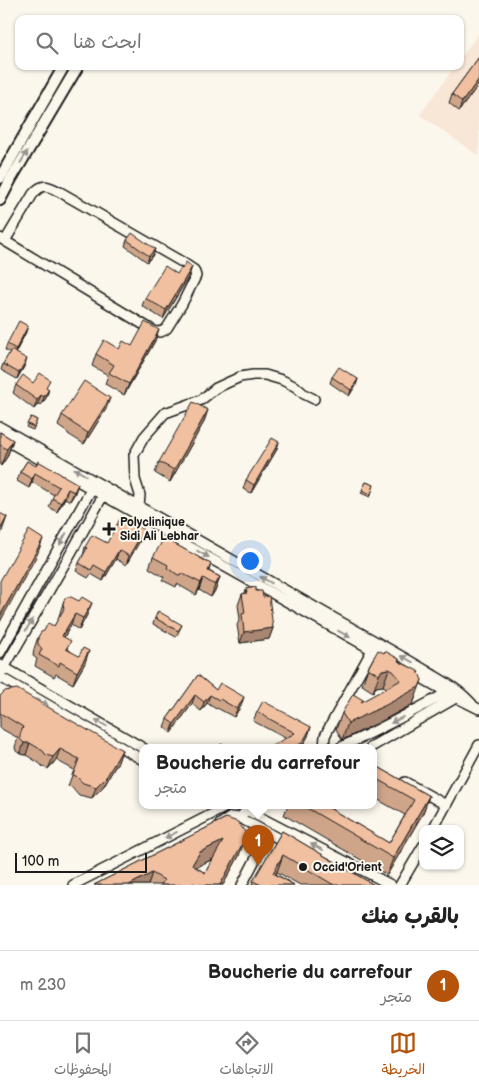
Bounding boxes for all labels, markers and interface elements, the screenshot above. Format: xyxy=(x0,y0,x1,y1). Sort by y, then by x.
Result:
search box xyxy=(15,15,464,70)
icon: search xyxy=(33,29,61,57)
text: ابحث هنا xyxy=(73,31,142,54)
one-way arrow xyxy=(19,151,28,164)
one-way arrow xyxy=(72,468,87,476)
place label: Polyclinique Sidi Ali Lebhar xyxy=(120,515,199,544)
marker: Polyclinique Sidi Ali Lebhar xyxy=(102,522,116,536)
one-way arrow xyxy=(59,532,68,546)
your location xyxy=(237,548,263,574)
one-way arrow xyxy=(195,550,210,558)
one-way arrow xyxy=(259,575,272,584)
one-way arrow xyxy=(25,617,33,632)
one-way arrow xyxy=(337,630,351,638)
one-way arrow xyxy=(401,655,414,664)
one-way arrow xyxy=(36,697,49,706)
one-way arrow xyxy=(390,716,404,724)
one-way arrow xyxy=(94,719,107,728)
popup xyxy=(139,744,377,809)
text: Boucherie du carrefour xyxy=(156,752,360,775)
text: متجر xyxy=(156,779,187,798)
pin: 1 xyxy=(242,825,274,866)
map controls xyxy=(419,825,464,870)
button: layers xyxy=(419,825,464,870)
one-way arrow xyxy=(164,831,179,839)
one-way arrow xyxy=(310,843,324,851)
scale bar xyxy=(15,850,148,873)
text: 100 m xyxy=(22,853,59,870)
place label: Occid'Orient xyxy=(313,860,382,875)
marker: Occid'Orient xyxy=(297,861,309,873)
text: بالقرب منك xyxy=(361,904,459,929)
text: Boucherie du carrefour xyxy=(208,961,412,984)
text: 230 m xyxy=(20,976,66,995)
text: 1 xyxy=(440,976,446,995)
text: متجر xyxy=(381,988,412,1007)
tab: المحفوظات xyxy=(54,1029,112,1082)
tab: الاتجاهات xyxy=(219,1029,274,1082)
tab: الخريطة xyxy=(381,1029,425,1082)

